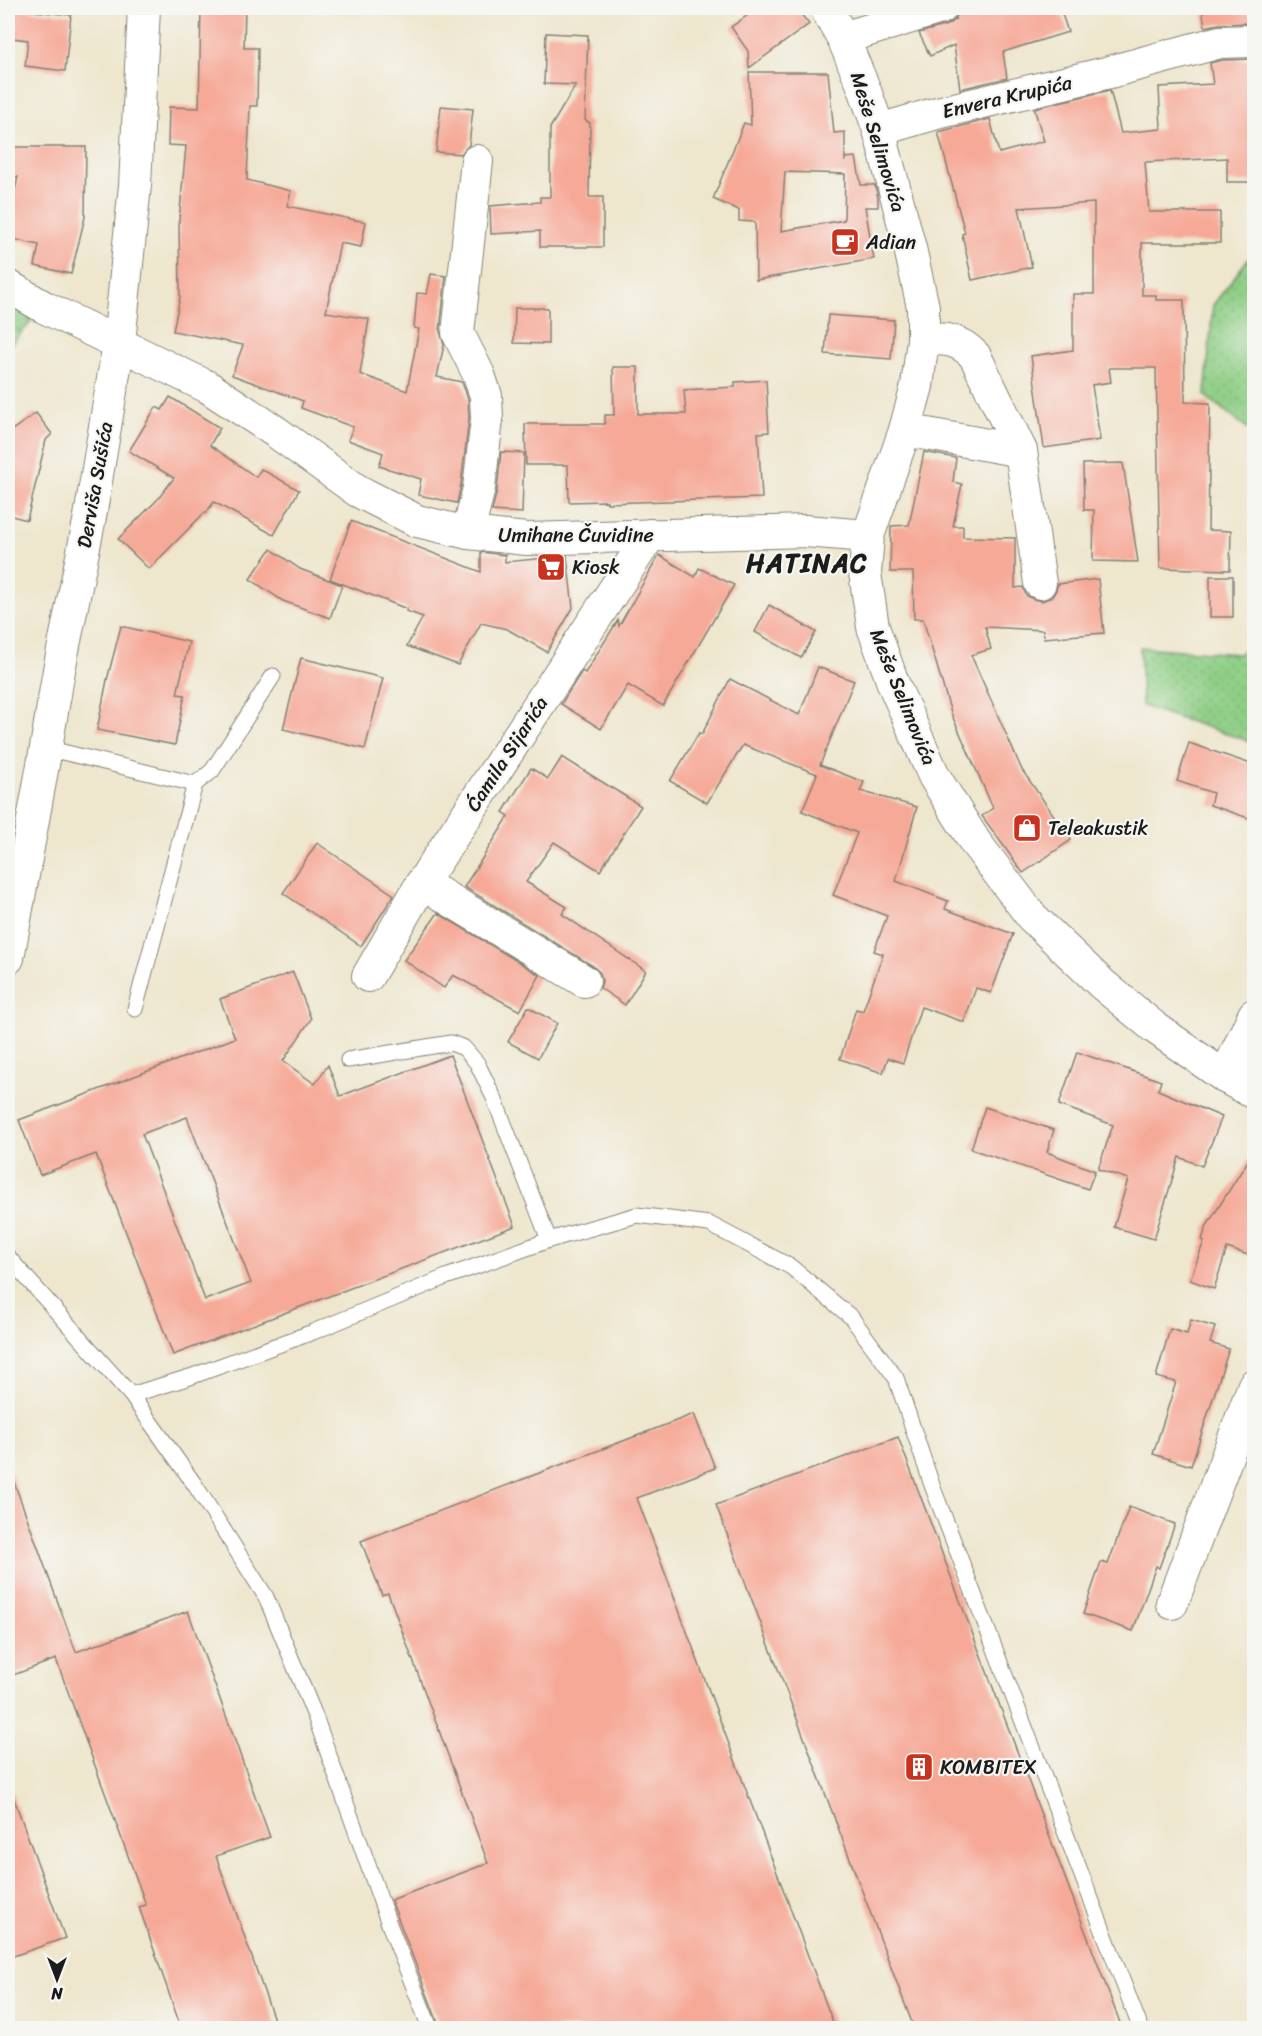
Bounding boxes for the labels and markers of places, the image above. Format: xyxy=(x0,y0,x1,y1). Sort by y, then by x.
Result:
place label: Adian xyxy=(865,225,916,260)
cafe icon: Adian xyxy=(829,226,861,258)
place label: Kiosk xyxy=(572,550,620,585)
supermarket icon: Kiosk xyxy=(535,551,567,583)
place label: Teleakustik xyxy=(1048,811,1148,846)
shop icon: Teleakustik xyxy=(1011,812,1043,844)
place label: KOMBITEX xyxy=(940,1750,1037,1785)
building icon: KOMBITEX xyxy=(903,1751,935,1783)

